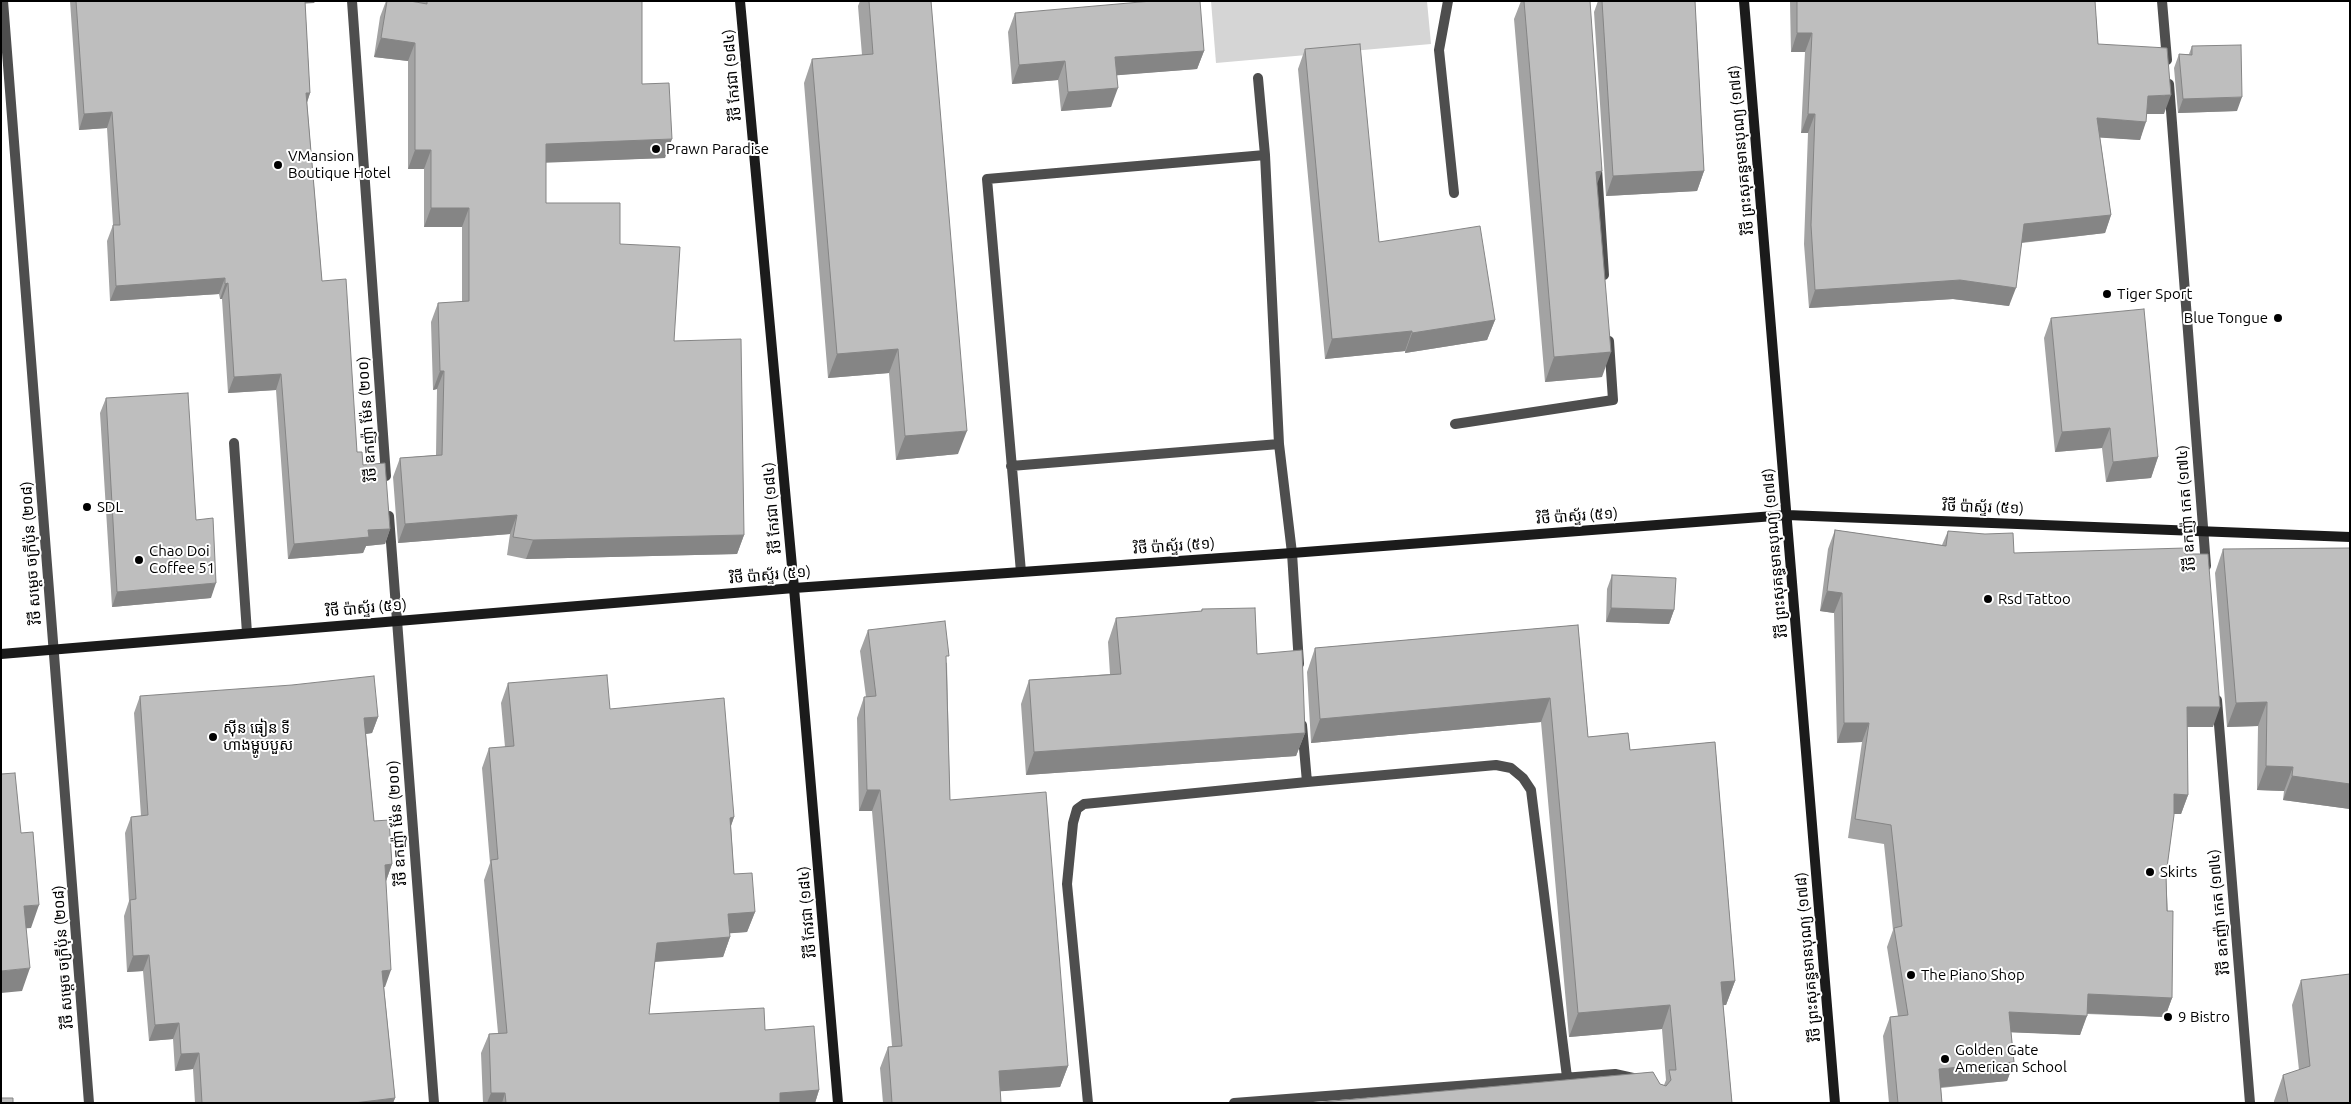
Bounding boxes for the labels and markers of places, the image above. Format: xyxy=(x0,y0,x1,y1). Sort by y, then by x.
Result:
place label: Prawn Paradise xyxy=(666,140,769,158)
marker: Prawn Paradise xyxy=(650,143,662,155)
place label: VMansion Boutique Hotel xyxy=(288,147,391,182)
marker: VMansion Boutique Hotel xyxy=(272,159,284,171)
place label: Tiger Sport xyxy=(2117,285,2192,303)
marker: Tiger Sport xyxy=(2101,288,2113,300)
place label: Blue Tongue xyxy=(2184,309,2268,327)
marker: Blue Tongue xyxy=(2272,312,2284,324)
place label: SDL xyxy=(97,498,123,516)
marker: SDL xyxy=(81,501,93,513)
place label: Chao Doi Coffee 51 xyxy=(149,542,215,577)
marker: Chao Doi Coffee 51 xyxy=(133,554,145,566)
place label: Rsd Tattoo xyxy=(1998,590,2071,608)
marker: Rsd Tattoo xyxy=(1982,593,1994,605)
place label: ស៊ីន ធៀន ទី ហាងម្ហូបបួស xyxy=(223,719,293,754)
marker: ស៊ីន ធៀន ទី ហាងម្ហូបបួស xyxy=(207,731,219,743)
place label: Skirts xyxy=(2160,863,2197,881)
marker: Skirts xyxy=(2144,866,2156,878)
place label: The Piano Shop xyxy=(1921,966,2025,984)
marker: The Piano Shop xyxy=(1905,969,1917,981)
place label: 9 Bistro xyxy=(2178,1008,2230,1026)
marker: 9 Bistro xyxy=(2162,1011,2174,1023)
place label: Golden Gate American School xyxy=(1955,1041,2067,1076)
marker: Golden Gate American School xyxy=(1939,1053,1951,1065)

